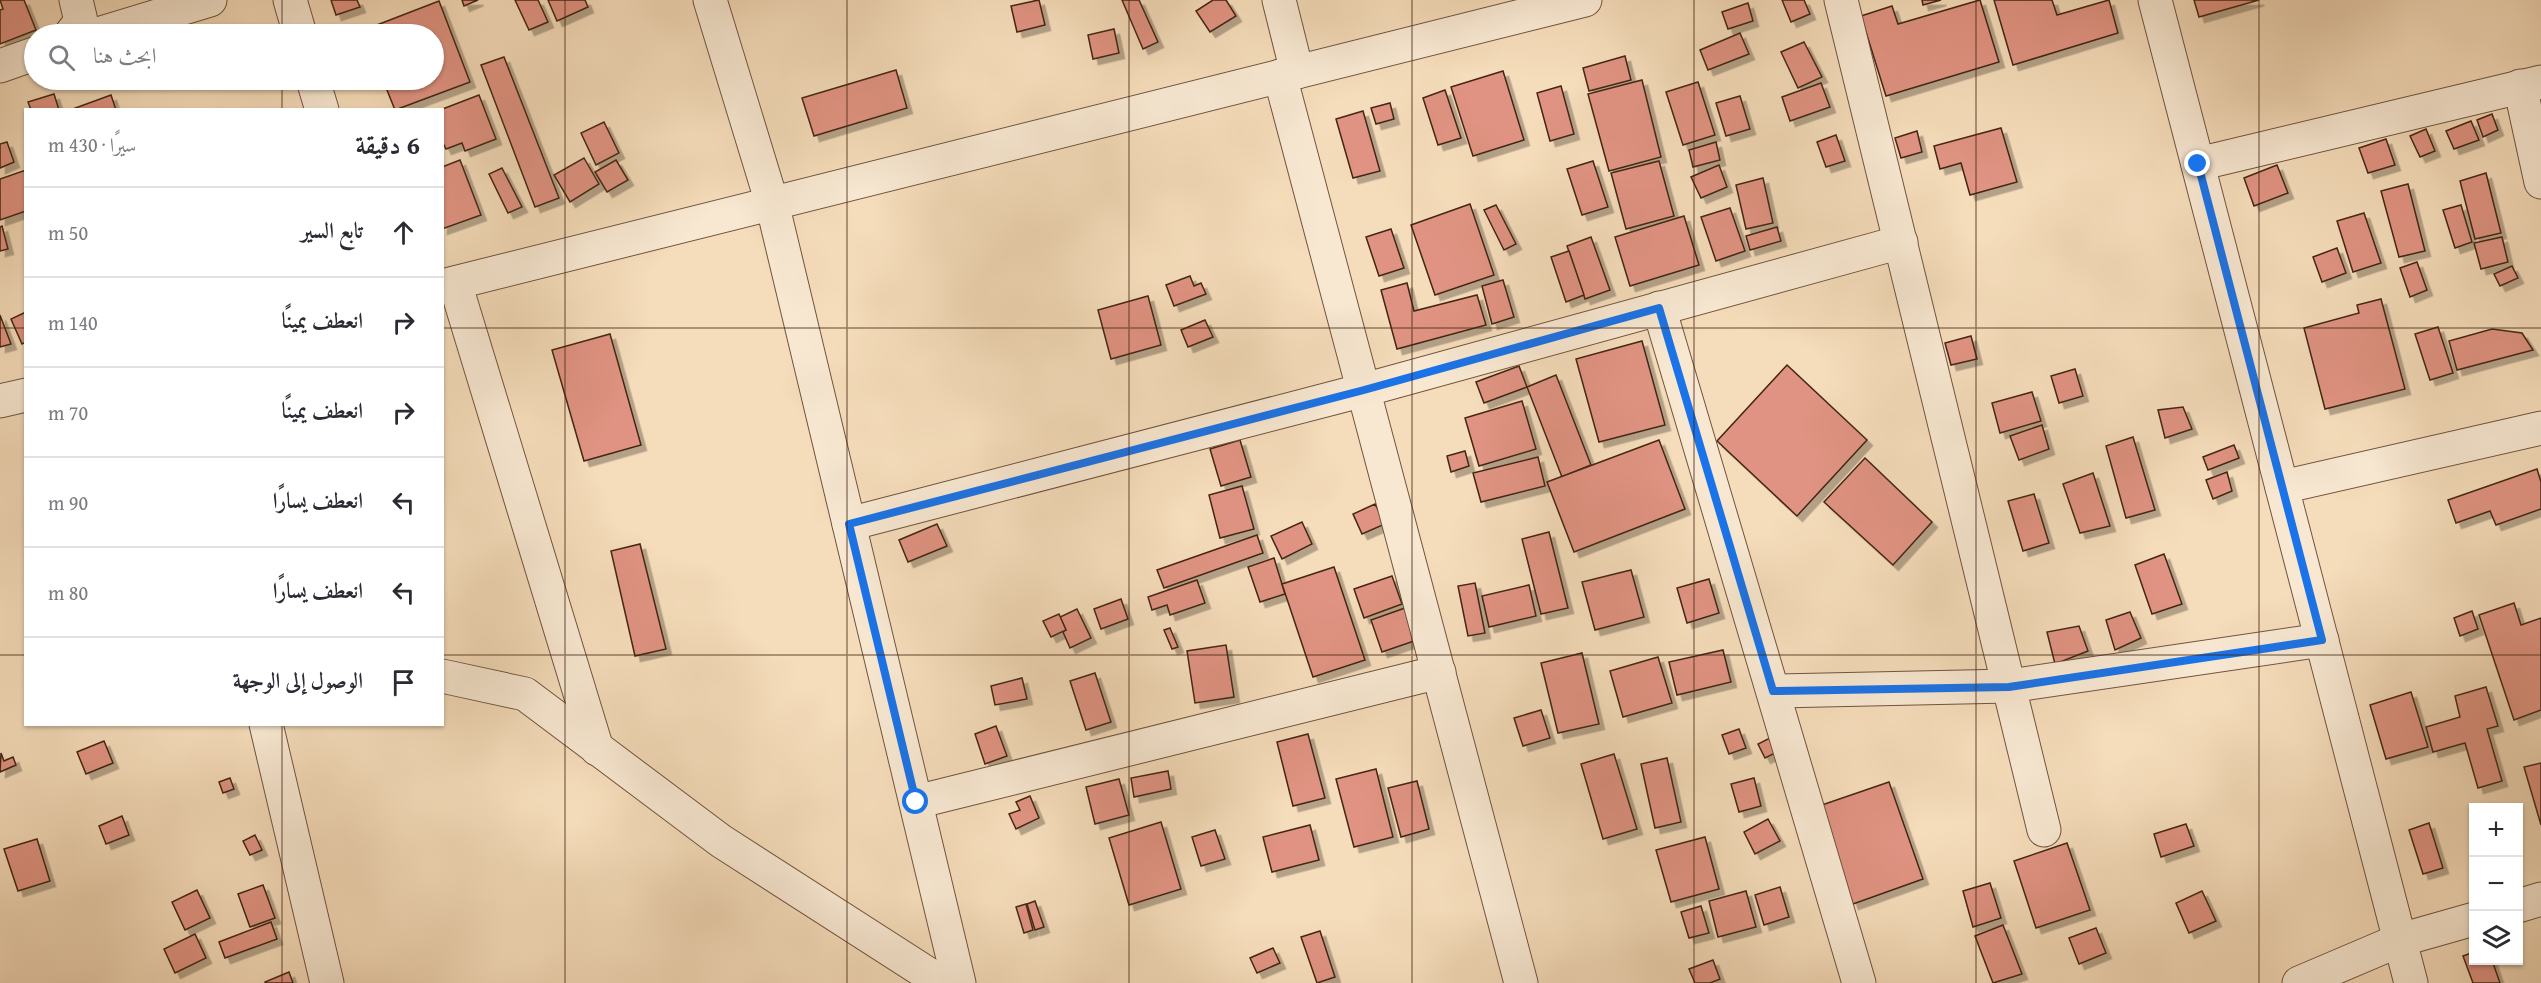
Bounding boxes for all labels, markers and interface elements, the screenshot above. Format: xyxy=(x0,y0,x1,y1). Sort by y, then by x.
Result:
search box xyxy=(24,24,444,90)
text: ابحث هنا xyxy=(93,39,157,71)
icon: search xyxy=(45,41,78,74)
text: 6 دقيقة xyxy=(355,125,420,164)
text: سيرًا · 430 m xyxy=(48,130,136,159)
route end xyxy=(2184,150,2210,176)
text: تابع السير xyxy=(301,214,363,246)
icon: ahead xyxy=(387,216,420,249)
text: 50 m xyxy=(48,218,88,247)
text: انعطف يمينًا xyxy=(282,304,363,336)
icon: right xyxy=(387,306,420,339)
text: 140 m xyxy=(48,308,98,337)
text: انعطف يمينًا xyxy=(282,394,363,426)
icon: right xyxy=(387,396,420,429)
text: 70 m xyxy=(48,398,88,427)
text: انعطف يسارًا xyxy=(273,484,363,516)
icon: left xyxy=(387,486,420,519)
text: 90 m xyxy=(48,488,88,517)
text: انعطف يسارًا xyxy=(273,574,363,606)
icon: left xyxy=(387,576,420,609)
text: 80 m xyxy=(48,578,88,607)
text: الوصول إلى الوجهة xyxy=(233,664,363,696)
icon: arrive xyxy=(387,666,420,699)
route start xyxy=(902,788,928,814)
map controls xyxy=(2469,803,2523,965)
button: + xyxy=(2469,803,2523,857)
button: − xyxy=(2469,857,2523,911)
button: layers xyxy=(2469,911,2523,965)

